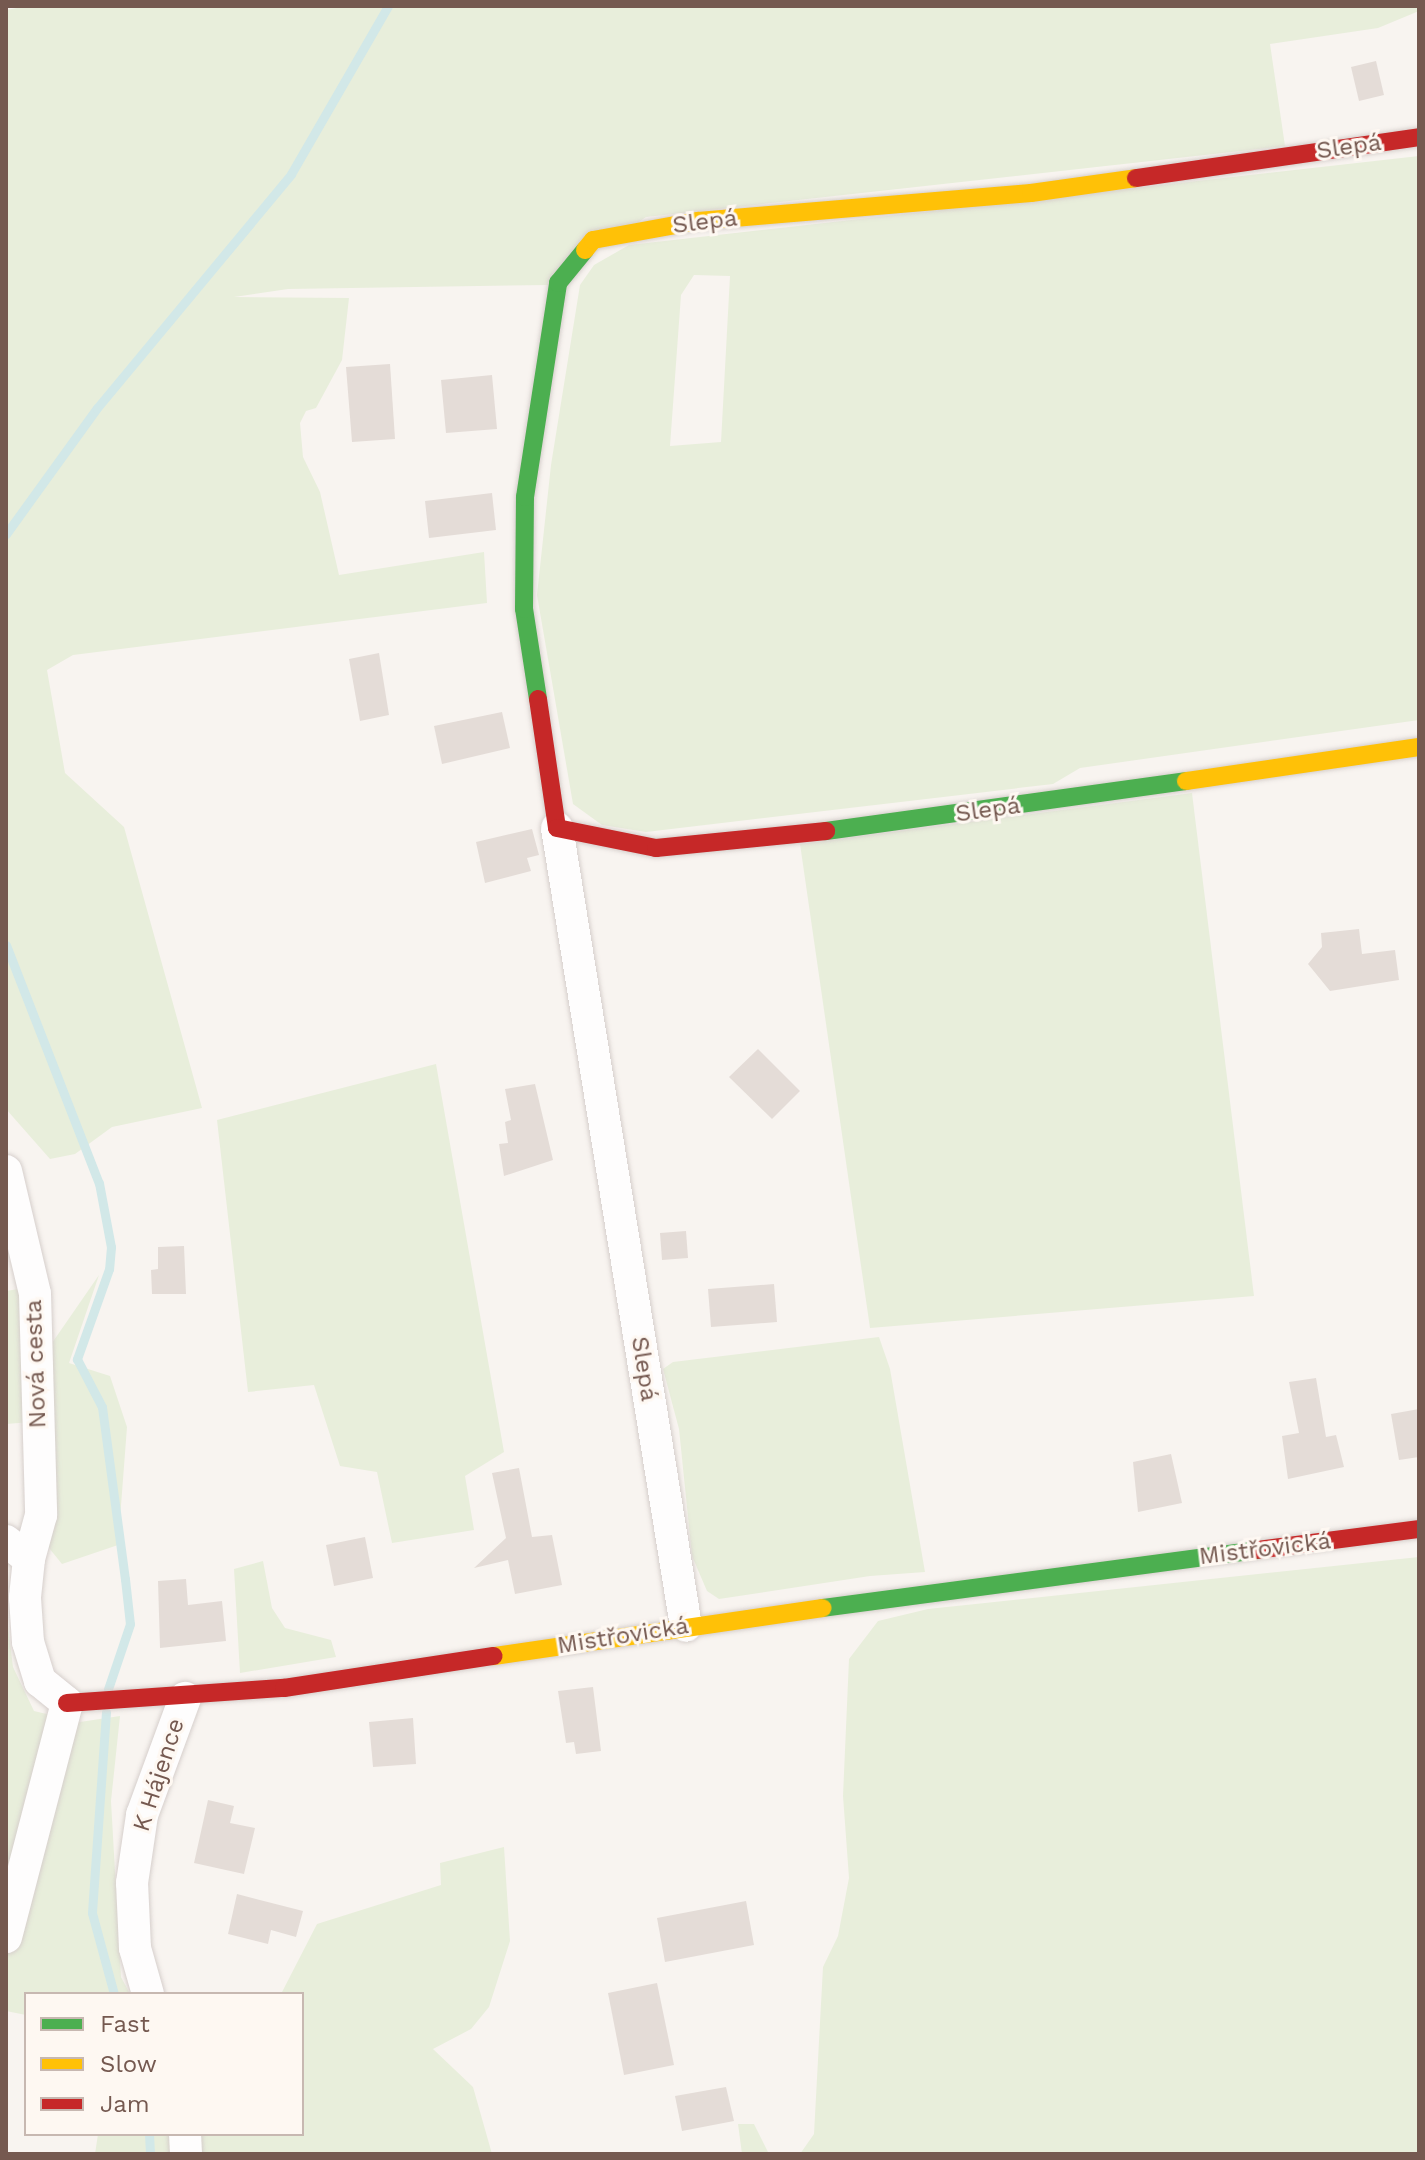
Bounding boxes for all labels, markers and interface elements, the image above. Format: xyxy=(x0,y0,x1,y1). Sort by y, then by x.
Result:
street label: Slepá xyxy=(1315,128,1383,166)
street label: Slepá xyxy=(671,204,739,240)
street label: Slepá xyxy=(954,791,1022,829)
street label: Nová cesta xyxy=(19,1299,53,1429)
street label: Slepá xyxy=(625,1335,663,1403)
street label: Mistřovická xyxy=(1197,1527,1333,1571)
street label: Mistřovická xyxy=(555,1611,691,1661)
street label: K Hájence xyxy=(127,1715,191,1835)
legend xyxy=(24,1992,304,2136)
text: Fast xyxy=(100,2010,150,2038)
text: Slow xyxy=(100,2050,157,2078)
text: Jam xyxy=(100,2090,150,2118)

